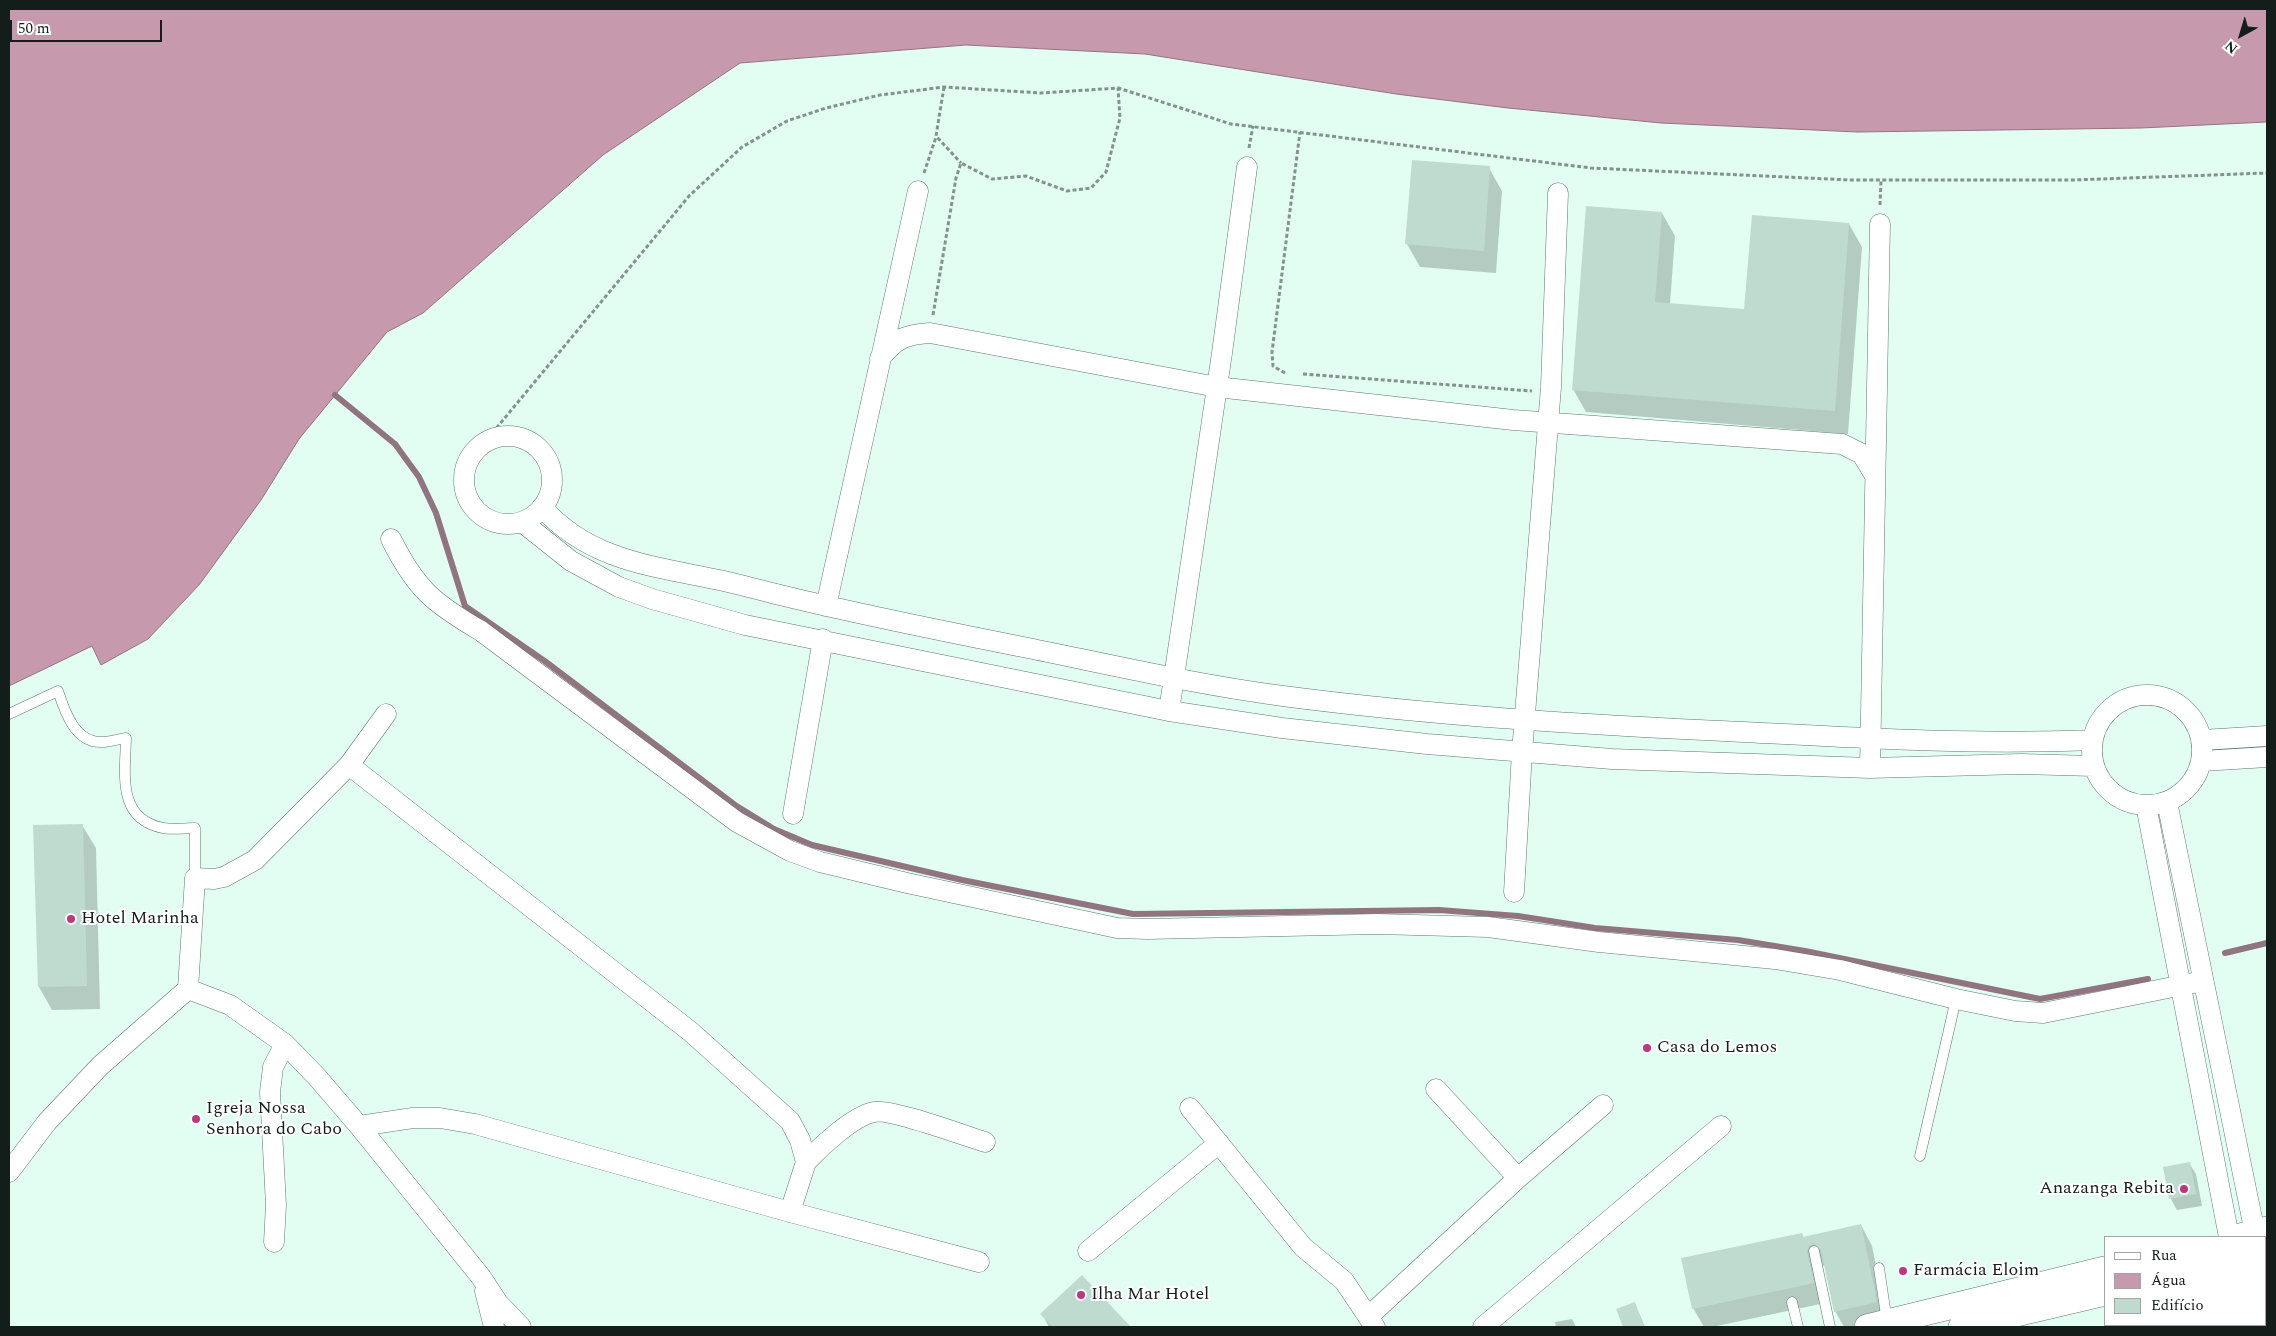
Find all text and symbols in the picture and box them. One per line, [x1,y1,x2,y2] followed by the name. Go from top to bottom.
[12,10,165,42] scale bar
[2216,10,2266,60] north arrow
[18,17,50,40] text: 50 m
[2220,35,2242,59] text: N
[81,908,199,930] place label: Hotel Marinha
[65,913,77,925] marker: Hotel Marinha
[1657,1037,1777,1059] place label: Casa do Lemos
[1641,1042,1653,1054] marker: Casa do Lemos
[206,1098,342,1140] place label: Igreja Nossa Senhora do Cabo
[190,1113,202,1125] marker: Igreja Nossa Senhora do Cabo
[2039,1178,2174,1200] place label: Anazanga Rebita
[2178,1183,2190,1195] marker: Anazanga Rebita
[2104,1236,2266,1326] legend
[2151,1244,2177,1267] text: Rua
[1913,1260,2039,1282] place label: Farmácia Eloim
[1897,1265,1909,1277] marker: Farmácia Eloim
[2151,1269,2186,1292] text: Água
[1091,1284,1209,1306] place label: Ilha Mar Hotel
[1075,1289,1087,1301] marker: Ilha Mar Hotel
[2151,1294,2204,1317] text: Edifício

